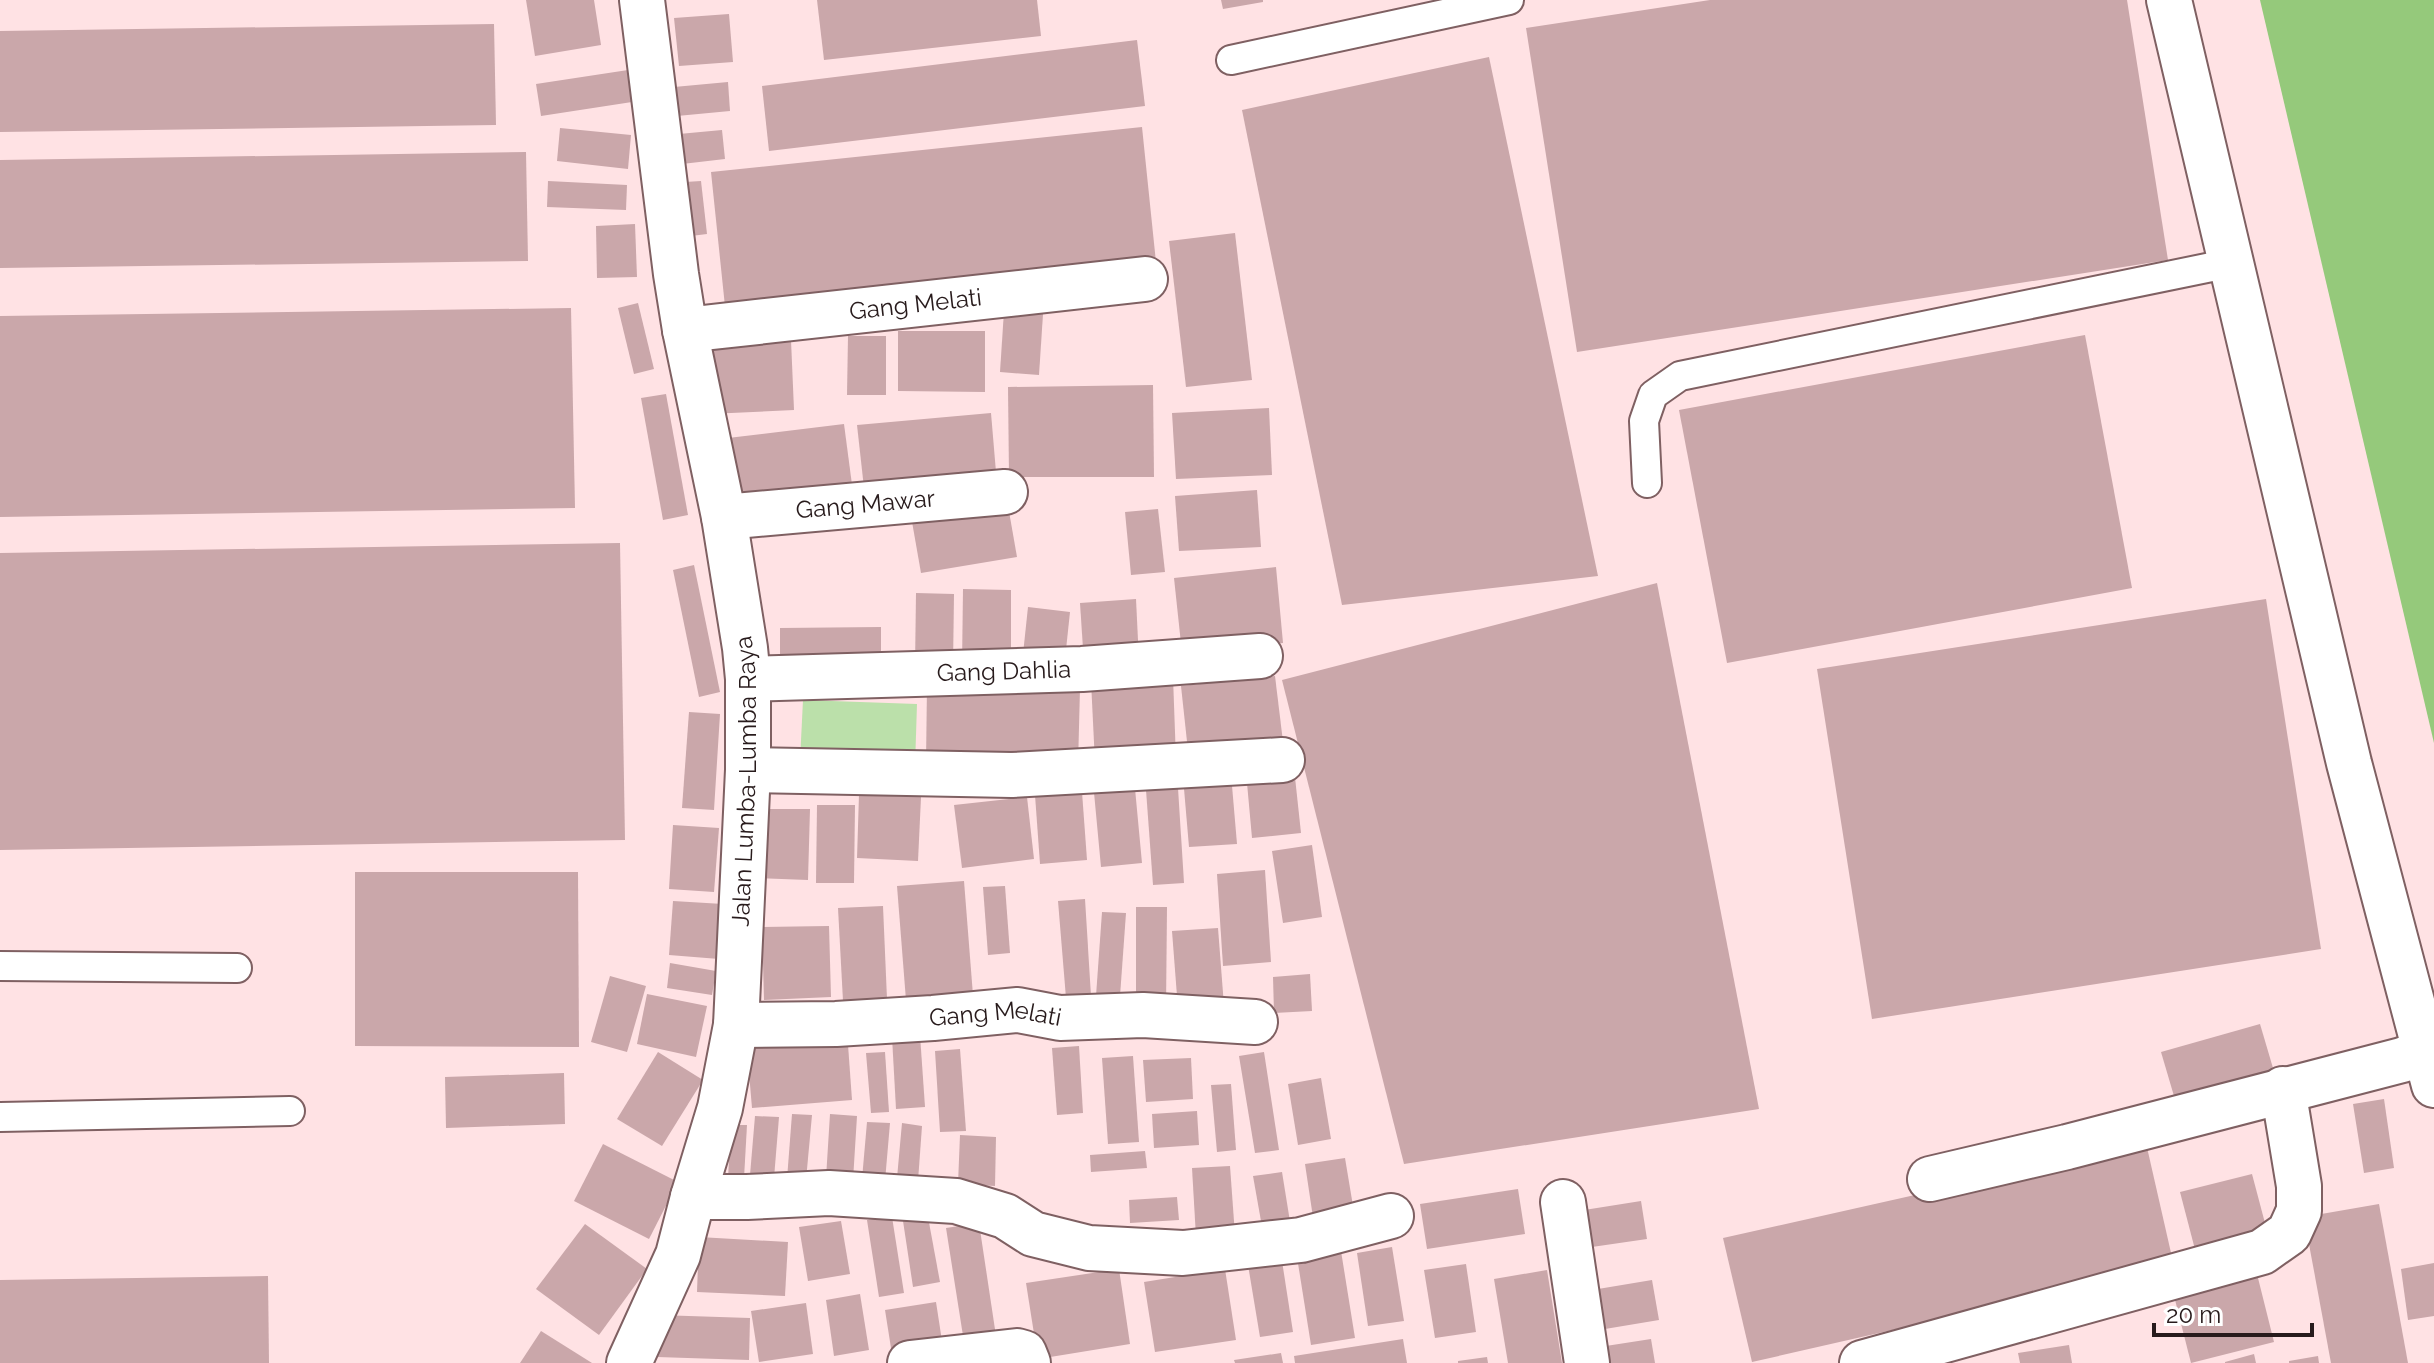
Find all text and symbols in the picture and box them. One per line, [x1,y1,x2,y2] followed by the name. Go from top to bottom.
[848,282,983,326] street label: Gang Melati
[795,483,937,525] street label: Gang Mawar
[726,634,762,927] street label: Jalan Lumba-Lumba Raya
[936,654,1071,687] street label: Gang Dahlia
[928,995,1064,1032] street label: Gang Melati
[2154,1287,2312,1337] scale bar
[2166,1300,2221,1329] text: 20 m

